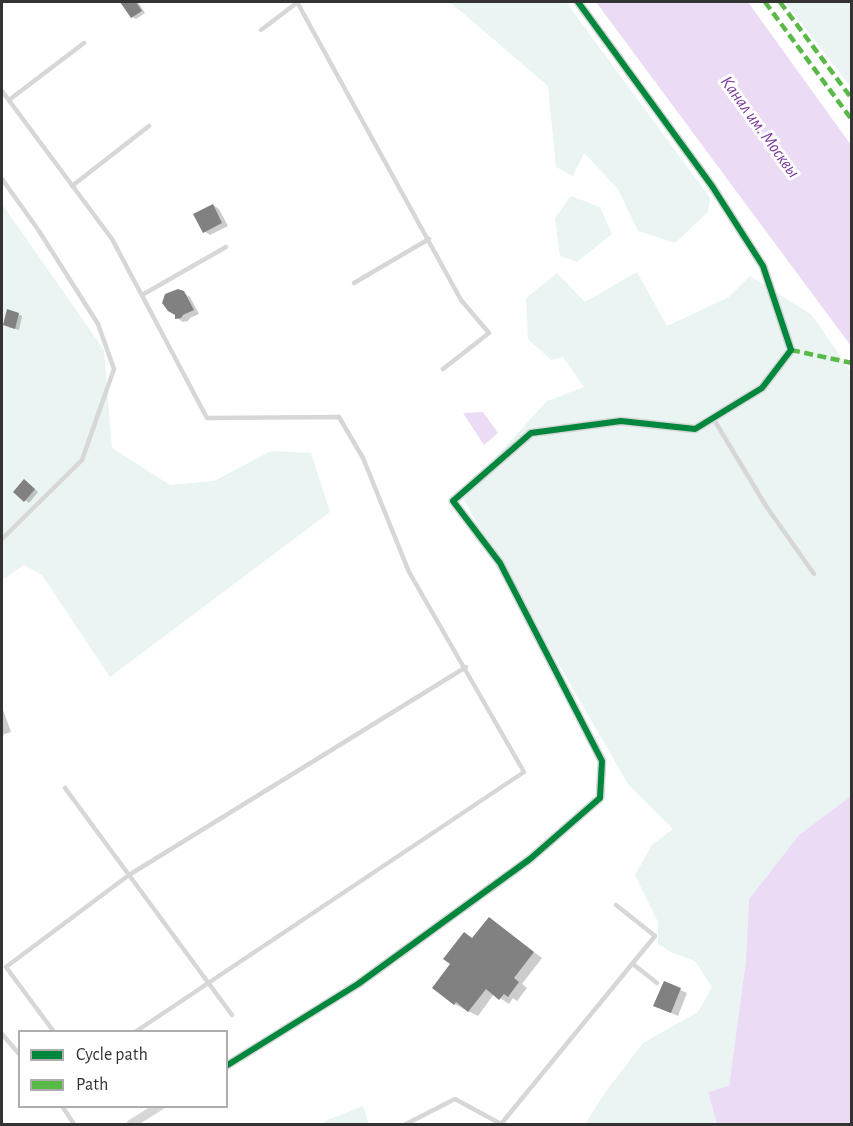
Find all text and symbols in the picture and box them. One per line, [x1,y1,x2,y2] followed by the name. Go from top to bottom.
[716,72,804,182] water label: Канал им. Москвы
[18,1030,228,1108] legend
[76,1046,148,1064] text: Cycle path
[76,1076,108,1094] text: Path

